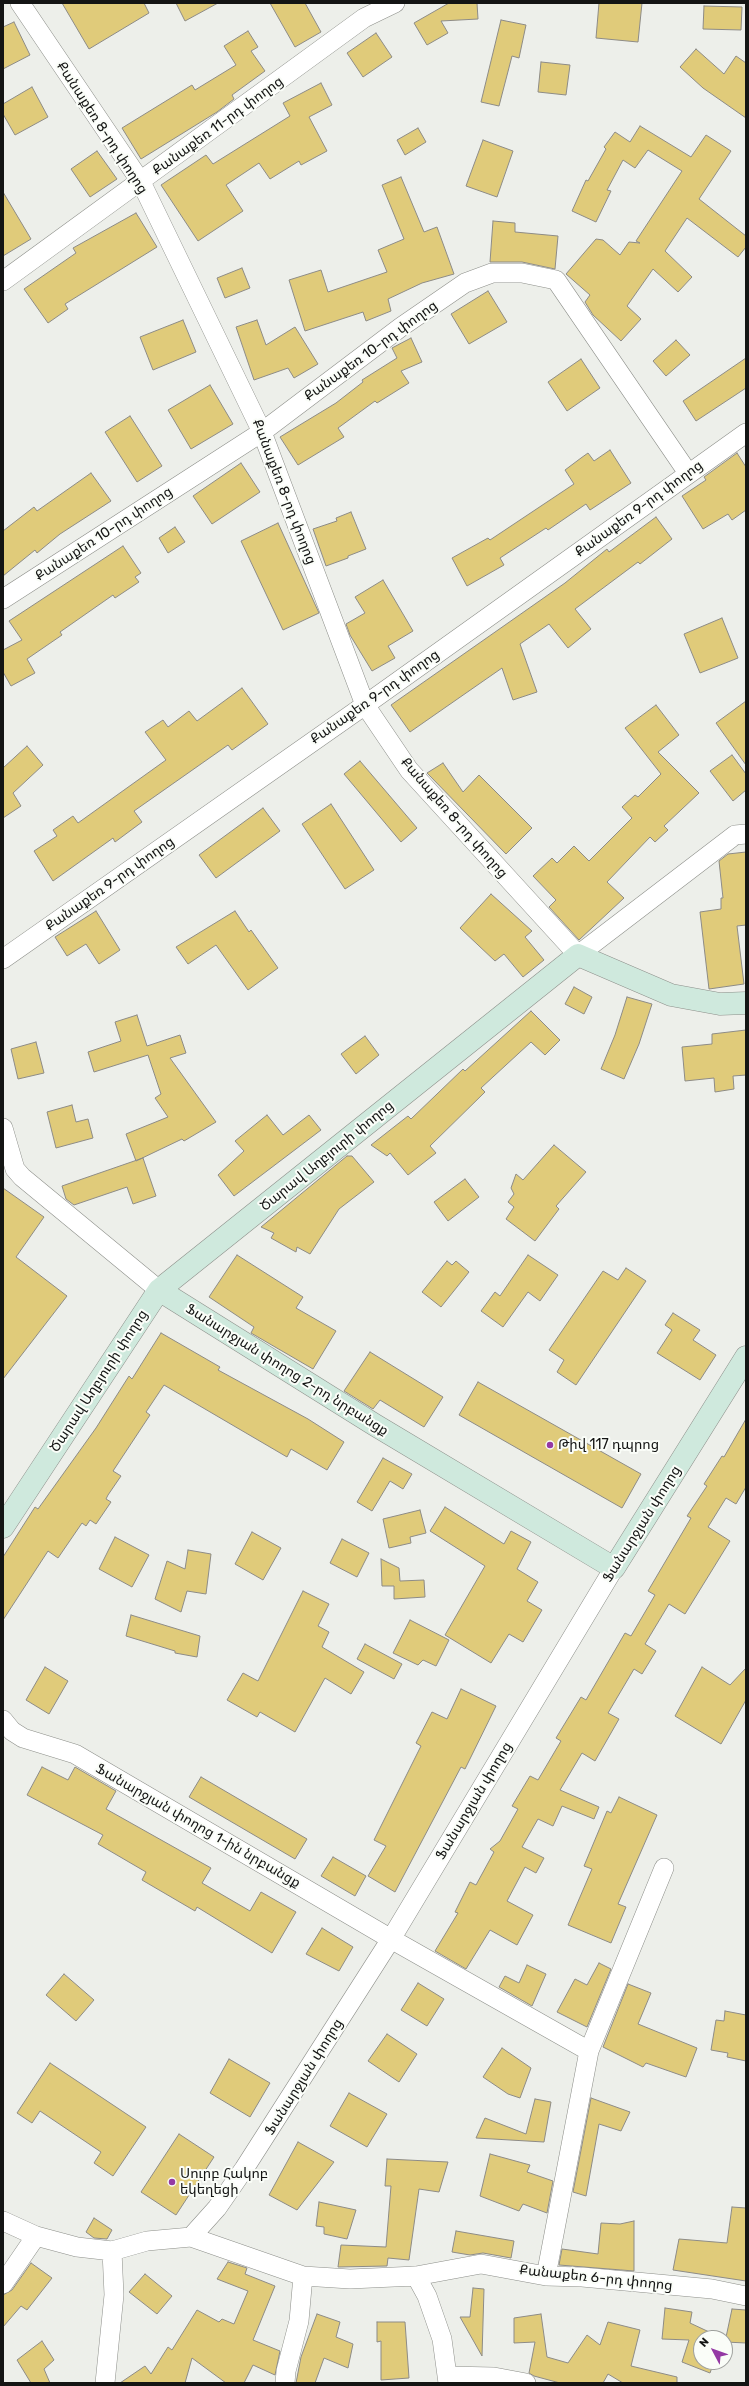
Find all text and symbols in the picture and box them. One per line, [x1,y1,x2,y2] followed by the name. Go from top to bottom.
[53,59,151,197] street label: Քանաքեռ 8-րդ փողոց
[149,73,287,179] street label: Քանաքեռ 11-րդ փողոց
[301,297,441,405] street label: Քանաքեռ 10-րդ փողոց
[249,417,319,567] street label: Քանաքեռ 8-րդ փողոց
[572,457,706,561] street label: Քանաքեռ 9-րդ փողոց
[32,483,176,585] street label: Քանաքեռ 10-րդ փողոց
[307,646,443,748] street label: Քանաքեռ 9-րդ փողոց
[397,754,511,882] street label: Քանաքեռ 8-րդ փողոց
[42,833,178,935] street label: Քանաքեռ 9-րդ փողոց
[257,1097,397,1215] street label: Ծարավ Աղբյուրի փողոց
[182,1300,392,1440] street label: Ֆանարջյան փողոց 2-րդ նրբանցք
[47,1307,151,1455] street label: Ծարավ Աղբյուրի փողոց
[558,1437,659,1453] place label: Թիվ 117 դպրոց
[545,1440,555,1450] marker: Թիվ 117 դպրոց
[599,1463,685,1585] street label: Ֆանարջյան փողոց
[432,1739,516,1863] street label: Ֆանարջյան փողոց
[93,1760,303,1892] street label: Ֆանարջյան փողոց 1-ին նրբանցք
[261,2016,347,2138] street label: Ֆանարջյան փողոց
[180,2166,268,2198] place label: Սուրբ Հակոբ եկեղեցի
[167,2177,177,2187] marker: Սուրբ Հակոբ եկեղեցի
[519,2262,673,2294] street label: Քանաքեռ 6-րդ փողոց
[693,2330,733,2370] north arrow
[697,2335,712,2350] text: N

